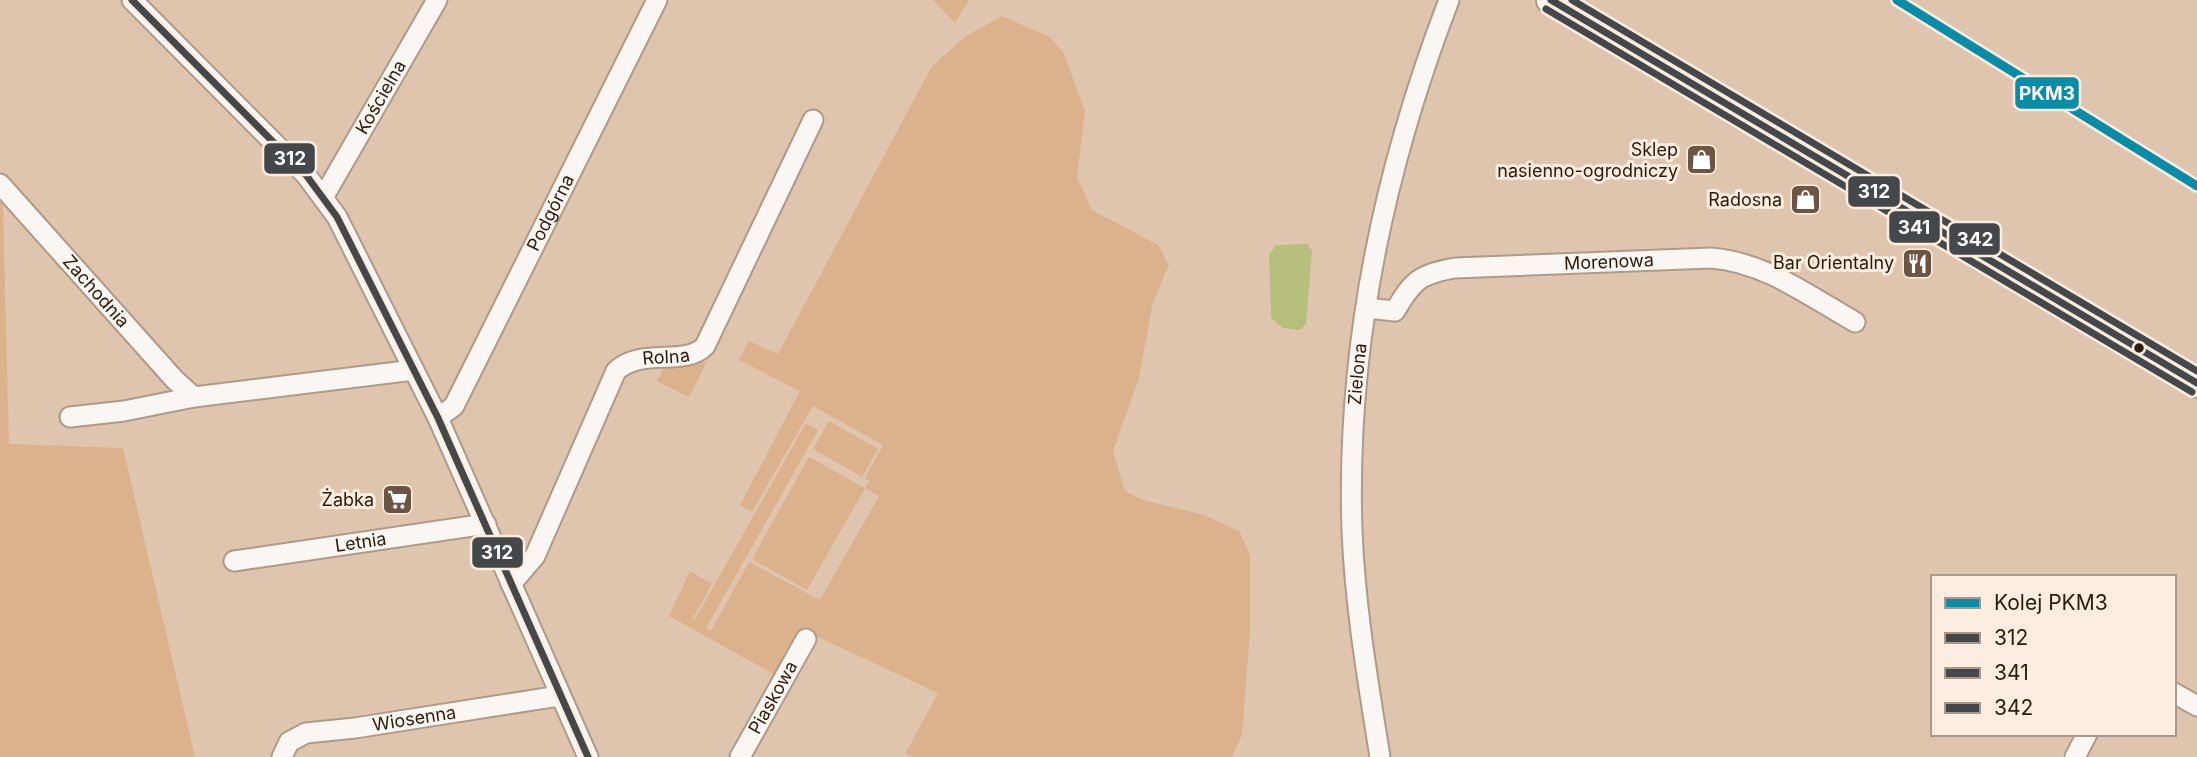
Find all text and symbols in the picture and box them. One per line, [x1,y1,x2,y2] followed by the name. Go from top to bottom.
[351,56,410,138] street label: Kościelna
[2014,76,2080,110] line badge: PKM3
[2019,82,2075,105] text: PKM3
[1497,139,1678,181] place label: Sklep nasienno-ogrodniczy
[263,142,316,175] line badge: 312
[1684,143,1718,177] shop icon: Sklep nasienno-ogrodniczy
[274,147,306,170] text: 312
[522,171,578,254] street label: Podgórna
[1847,175,1901,208] line badge: 312
[1858,180,1890,203] text: 312
[1788,183,1822,217] shop icon: Radosna
[1708,189,1782,210] place label: Radosna
[1888,210,1941,244] line badge: 341
[1898,216,1930,239] text: 341
[1948,222,2001,256] line badge: 342
[1956,228,1994,251] text: 342
[1900,246,1934,280] restaurant icon: Bar Orientalny
[1564,249,1654,274] street label: Morenowa
[59,251,134,331] street label: Zachodnia
[1773,252,1894,273] place label: Bar Orientalny
[2132,341,2146,355] unlabelled marker
[1344,342,1371,406] street label: Zielona
[641,344,691,369] street label: Rolna
[380,483,414,517] supermarket icon: Żabka
[322,488,374,510] place label: Żabka
[333,528,388,556] street label: Letnia
[471,536,524,569] line badge: 312
[481,541,513,564] text: 312
[1931,575,2176,736] legend
[1994,590,2108,615] text: Kolej PKM3
[1994,625,2028,650] text: 312
[744,657,802,738] street label: Piaskowa
[1994,660,2029,685] text: 341
[1994,695,2033,720] text: 342
[371,701,457,735] street label: Wiosenna

